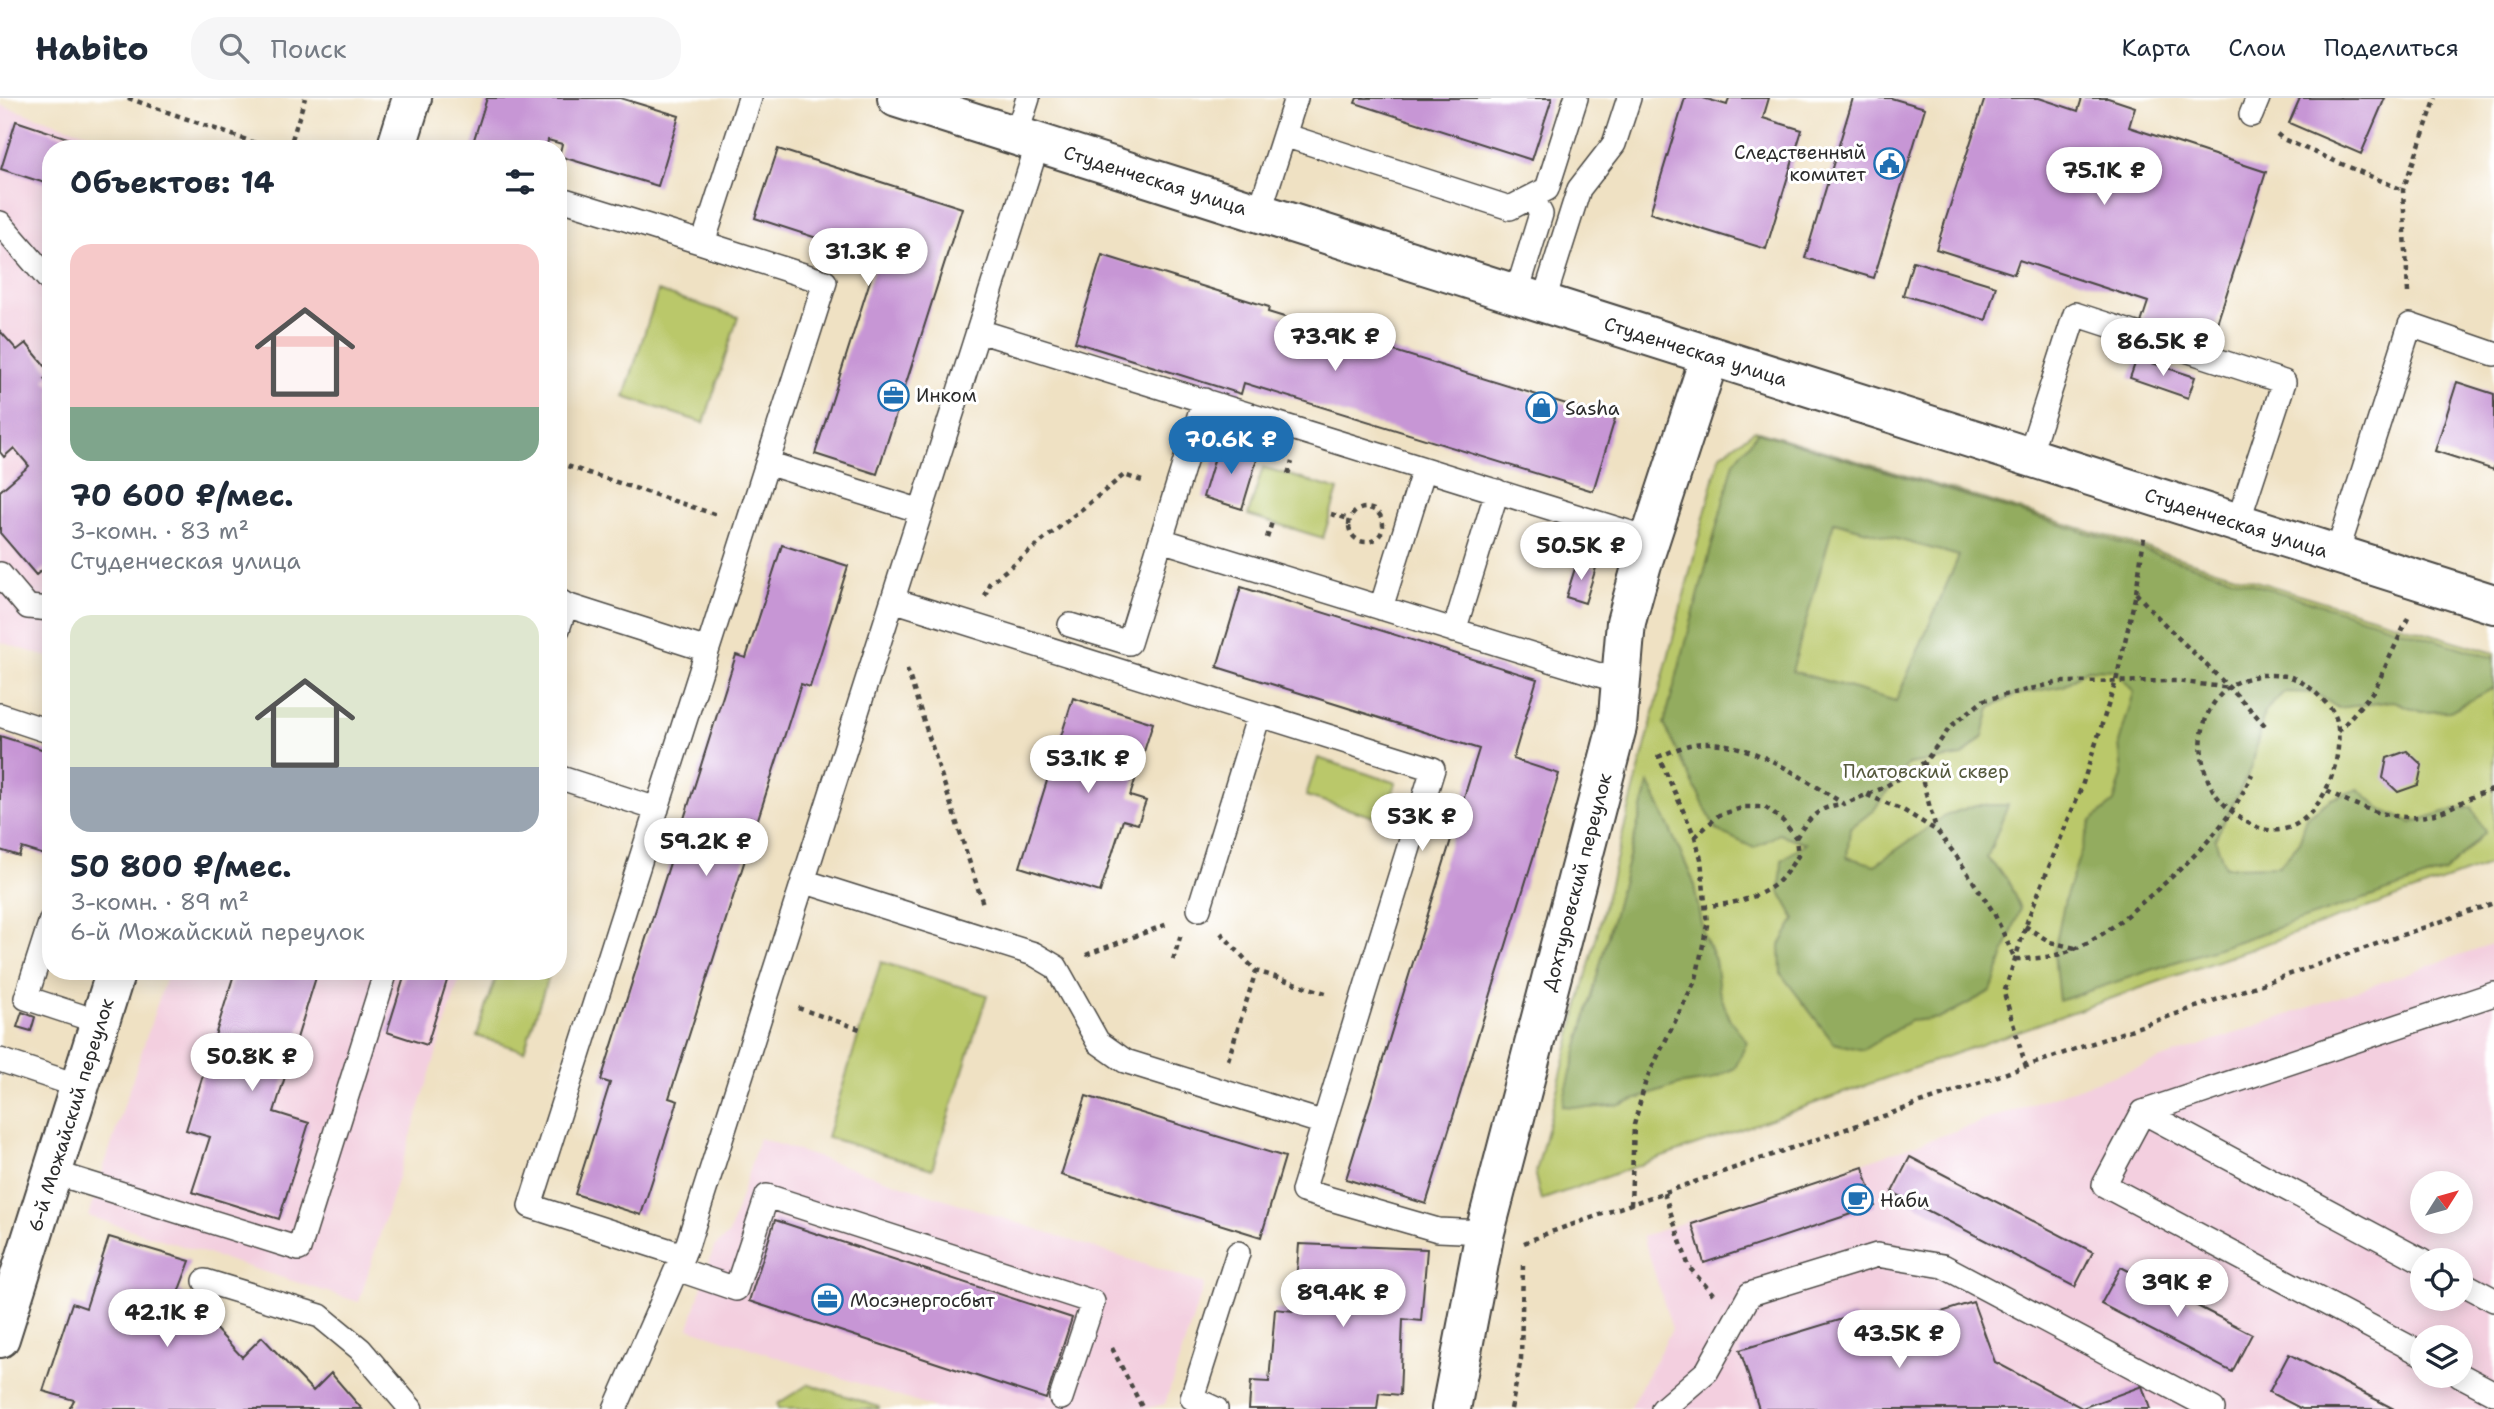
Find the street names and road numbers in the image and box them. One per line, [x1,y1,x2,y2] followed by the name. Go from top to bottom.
[1061,139,1250,221] street label: Студенческая улица
[1601,310,1791,392] street label: Студенческая улица
[2142,482,2331,563] street label: Студенческая улица
[1536,770,1617,994] street label: Дохтуровский переулок
[22,995,119,1235] street label: 6-й Можайский переулок

